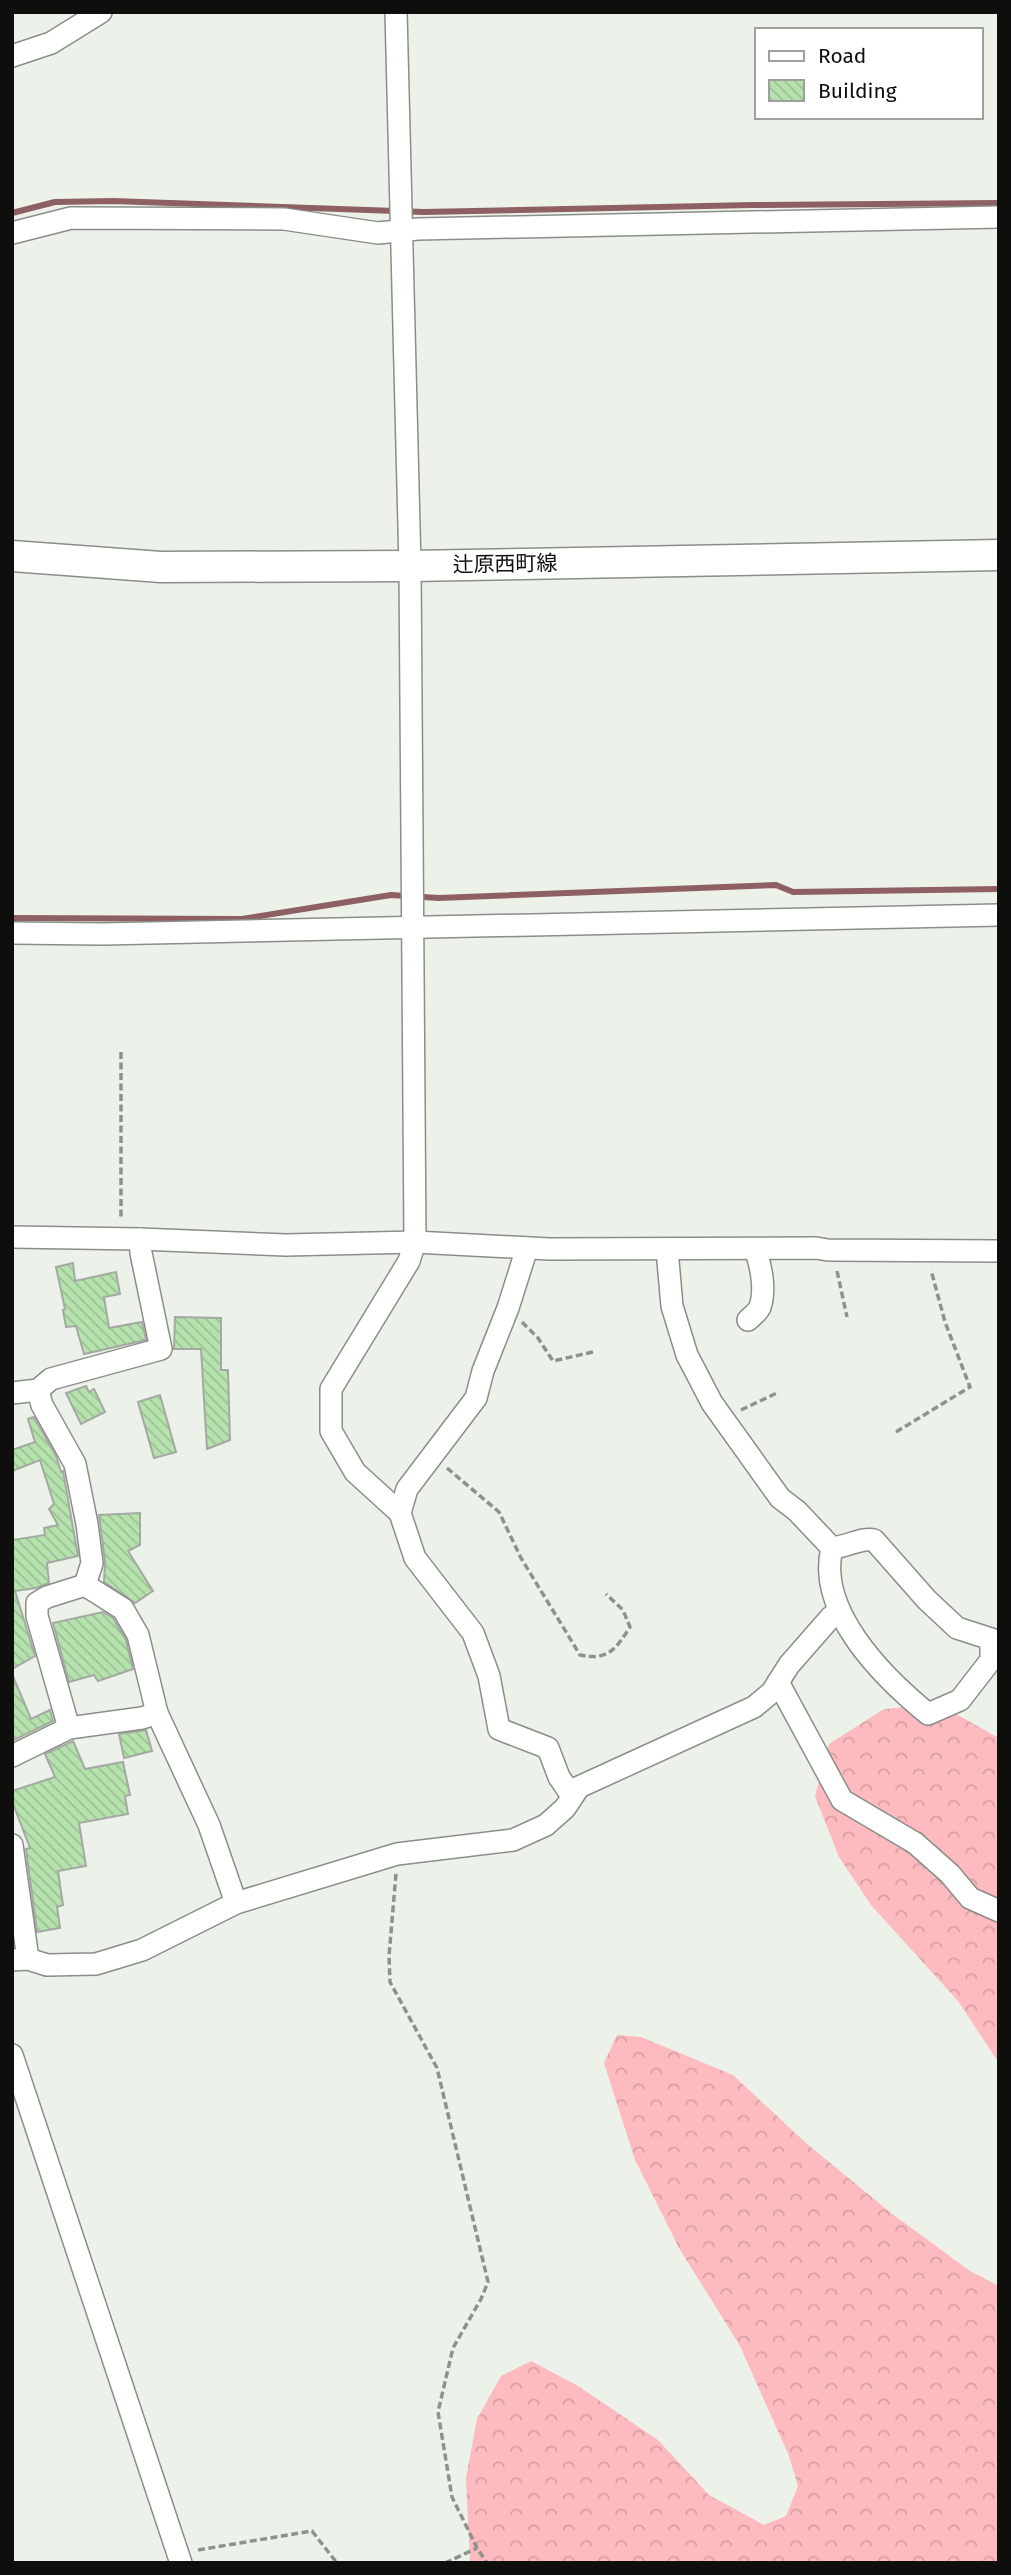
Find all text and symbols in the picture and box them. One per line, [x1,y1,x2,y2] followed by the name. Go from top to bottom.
[755,28,983,119] legend
[818,43,866,69] text: Road
[818,78,897,104] text: Building
[452,550,558,578] street label: 辻原西町線

